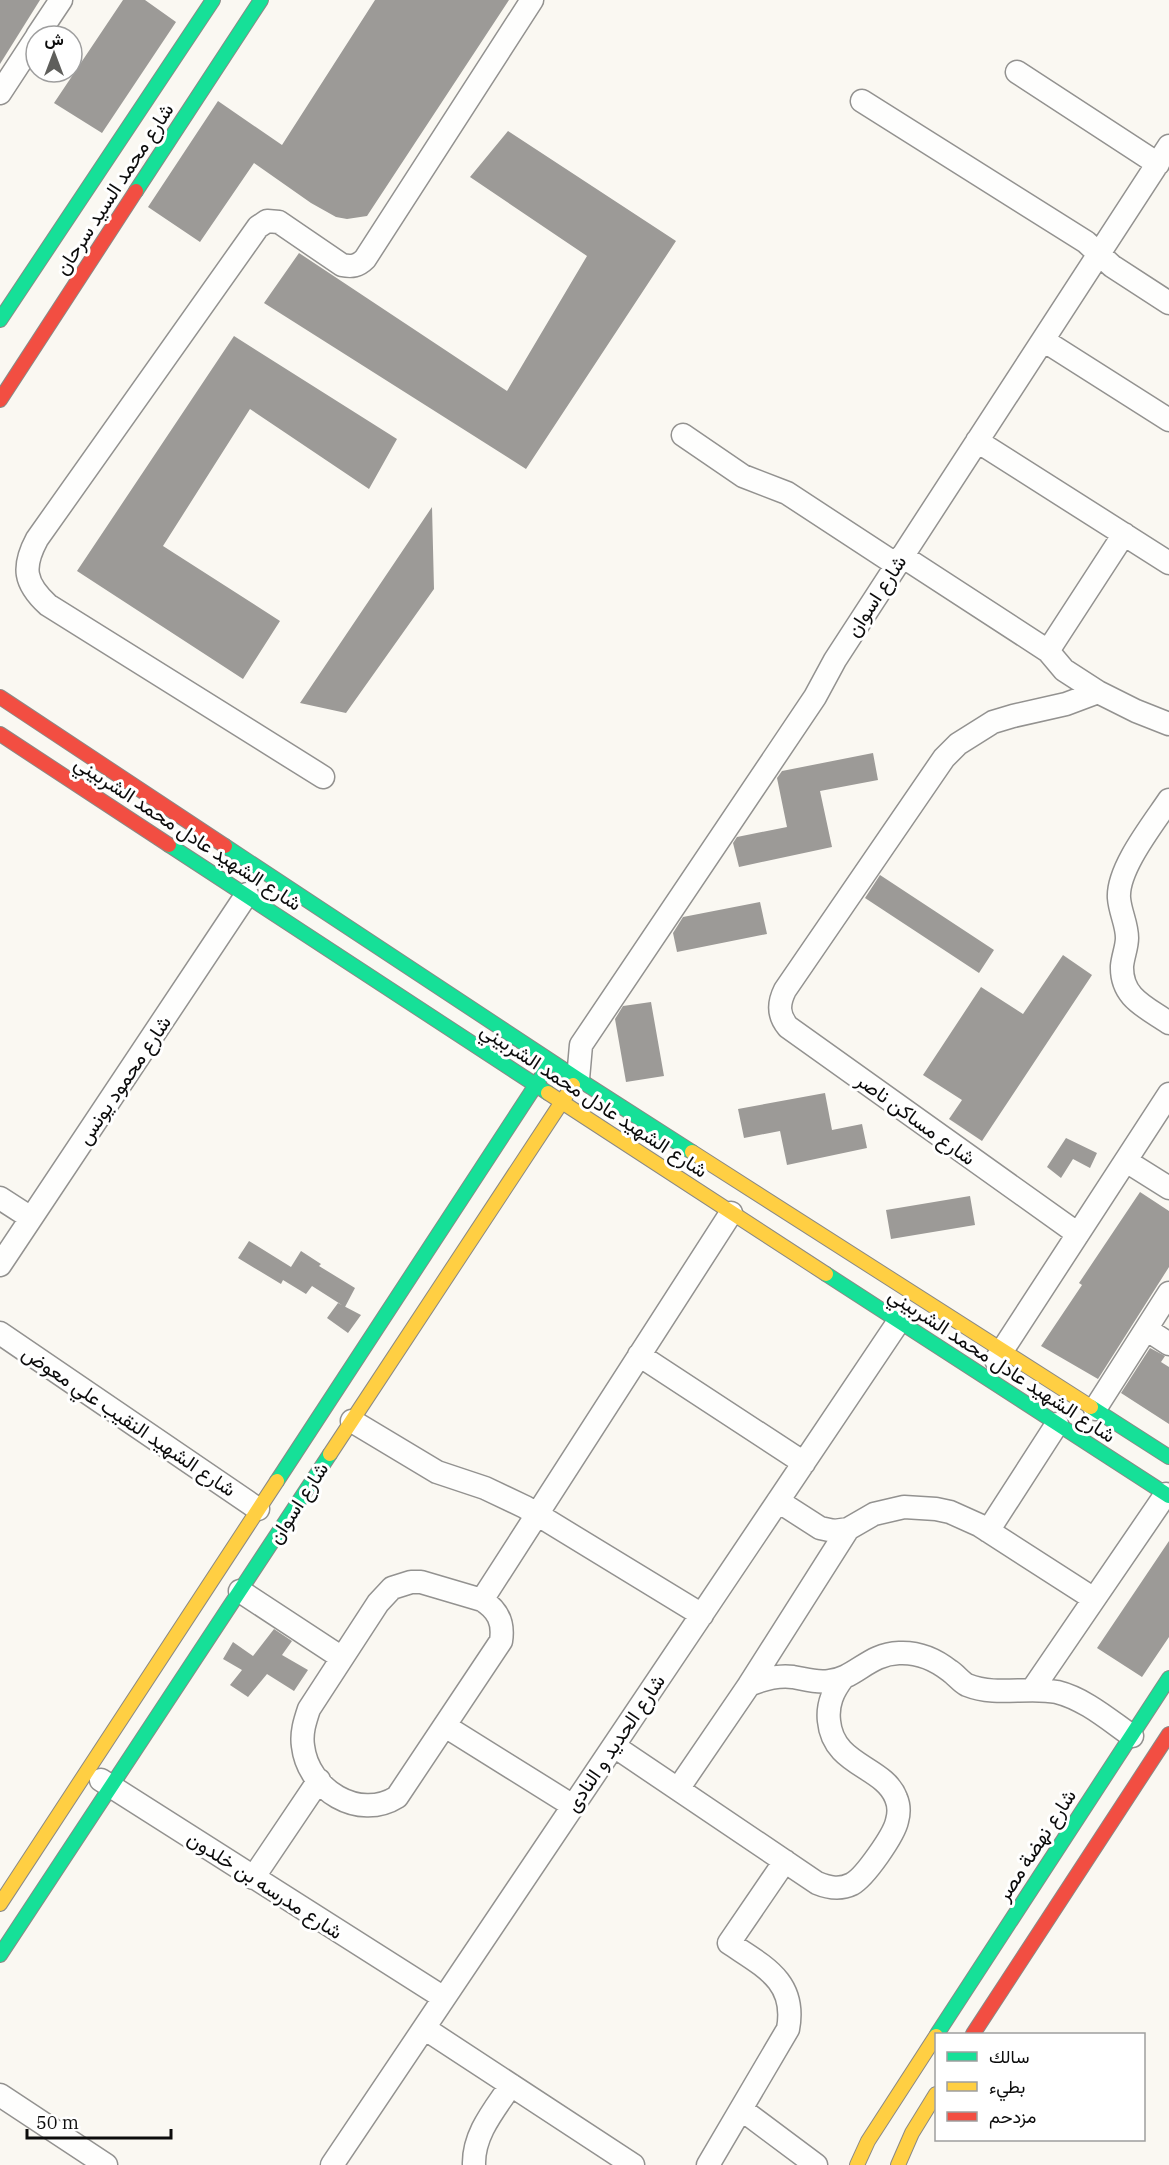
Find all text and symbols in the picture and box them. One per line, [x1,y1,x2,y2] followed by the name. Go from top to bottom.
[24,24,84,84] north arrow
[44,29,64,49] text: ش
[48,98,180,280] street label: شارع محمد السيد سرحان
[839,550,913,642] street label: شارع اسوان
[67,749,307,920] street label: شارع الشهيد عادل محمد الشربيني
[70,1010,178,1150] street label: شارع محمود يونس
[473,1016,713,1187] street label: شارع الشهيد عادل محمد الشربيني
[850,1066,981,1172] street label: شارع مساكن ناصر
[881,1281,1121,1452] street label: شارع الشهيد عادل محمد الشربيني
[15,1339,242,1506] street label: شارع الشهيد النقيب علي معوض
[261,1457,335,1549] street label: شارع اسوان
[558,1669,672,1817] street label: شارع الحديد و النادى
[989,1784,1083,1907] street label: شارع نهضة مصر
[182,1824,348,1946] street label: شارع مدرسه بن خلدون
[935,2033,1145,2141] legend
[989,2045,1029,2068] text: سالك
[989,2075,1025,2102] text: بطيء
[27,2102,171,2140] scale bar
[989,2105,1036,2129] text: مزدحم
[36,2111,79,2134] text: 50 m

